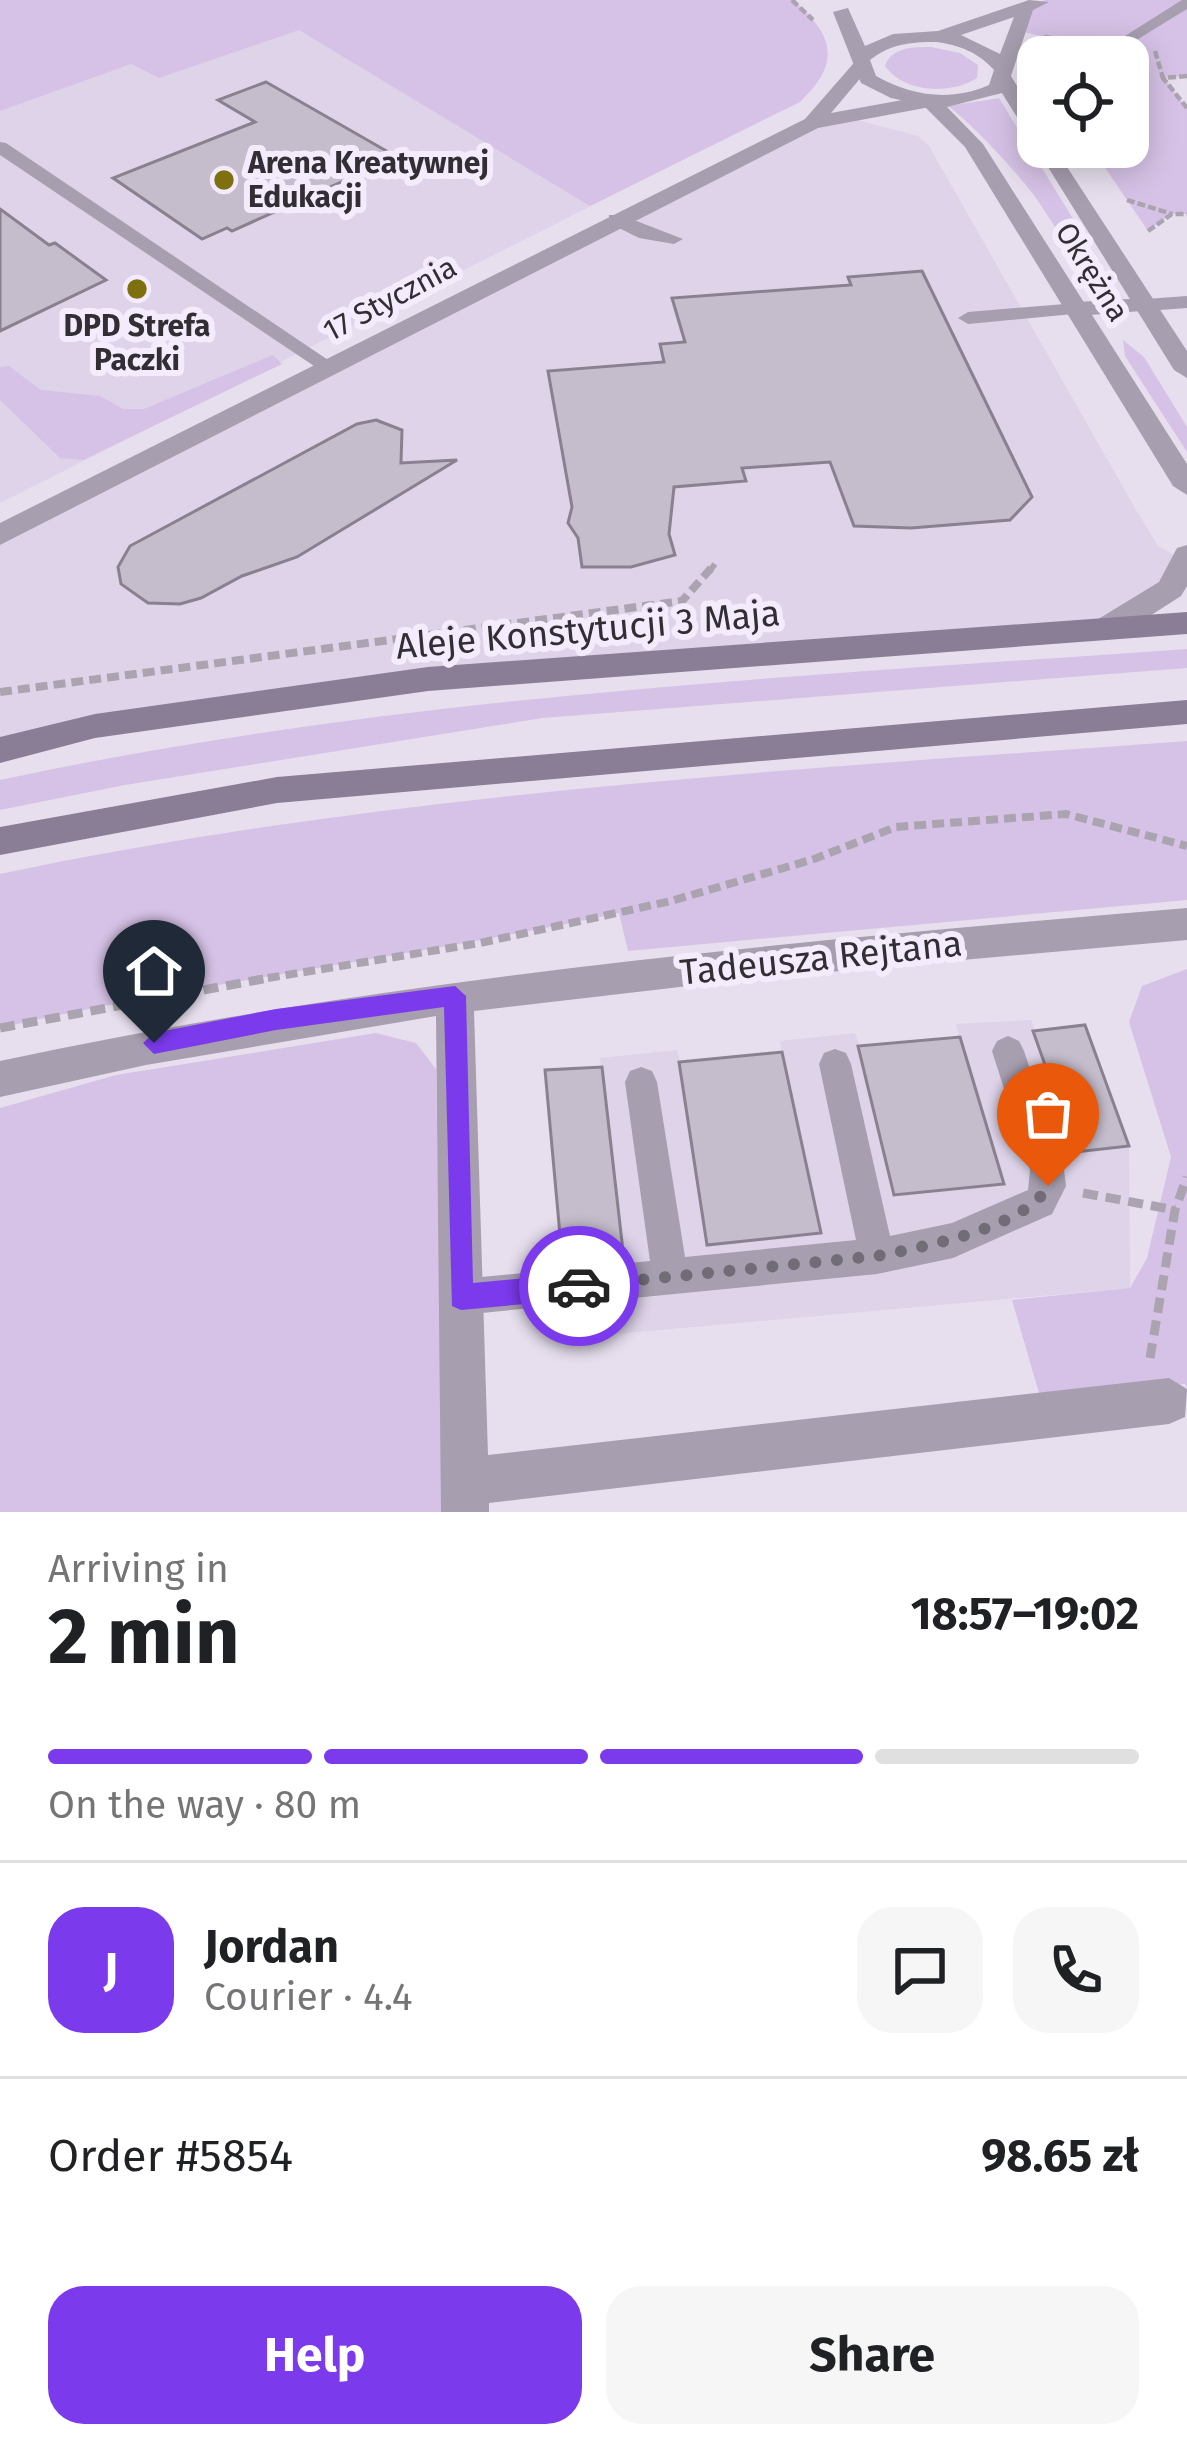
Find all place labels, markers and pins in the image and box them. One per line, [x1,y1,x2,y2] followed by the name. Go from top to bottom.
[247,145,489,215] place label: Arena Kreatywnej Edukacji
[211,167,237,193] marker: Arena Kreatywnej Edukacji
[124,276,150,302] marker: DPD Strefa Paczki
[64,308,211,378] place label: DPD Strefa Paczki
[103,920,205,1043] pin
[997,1063,1099,1186] pin

